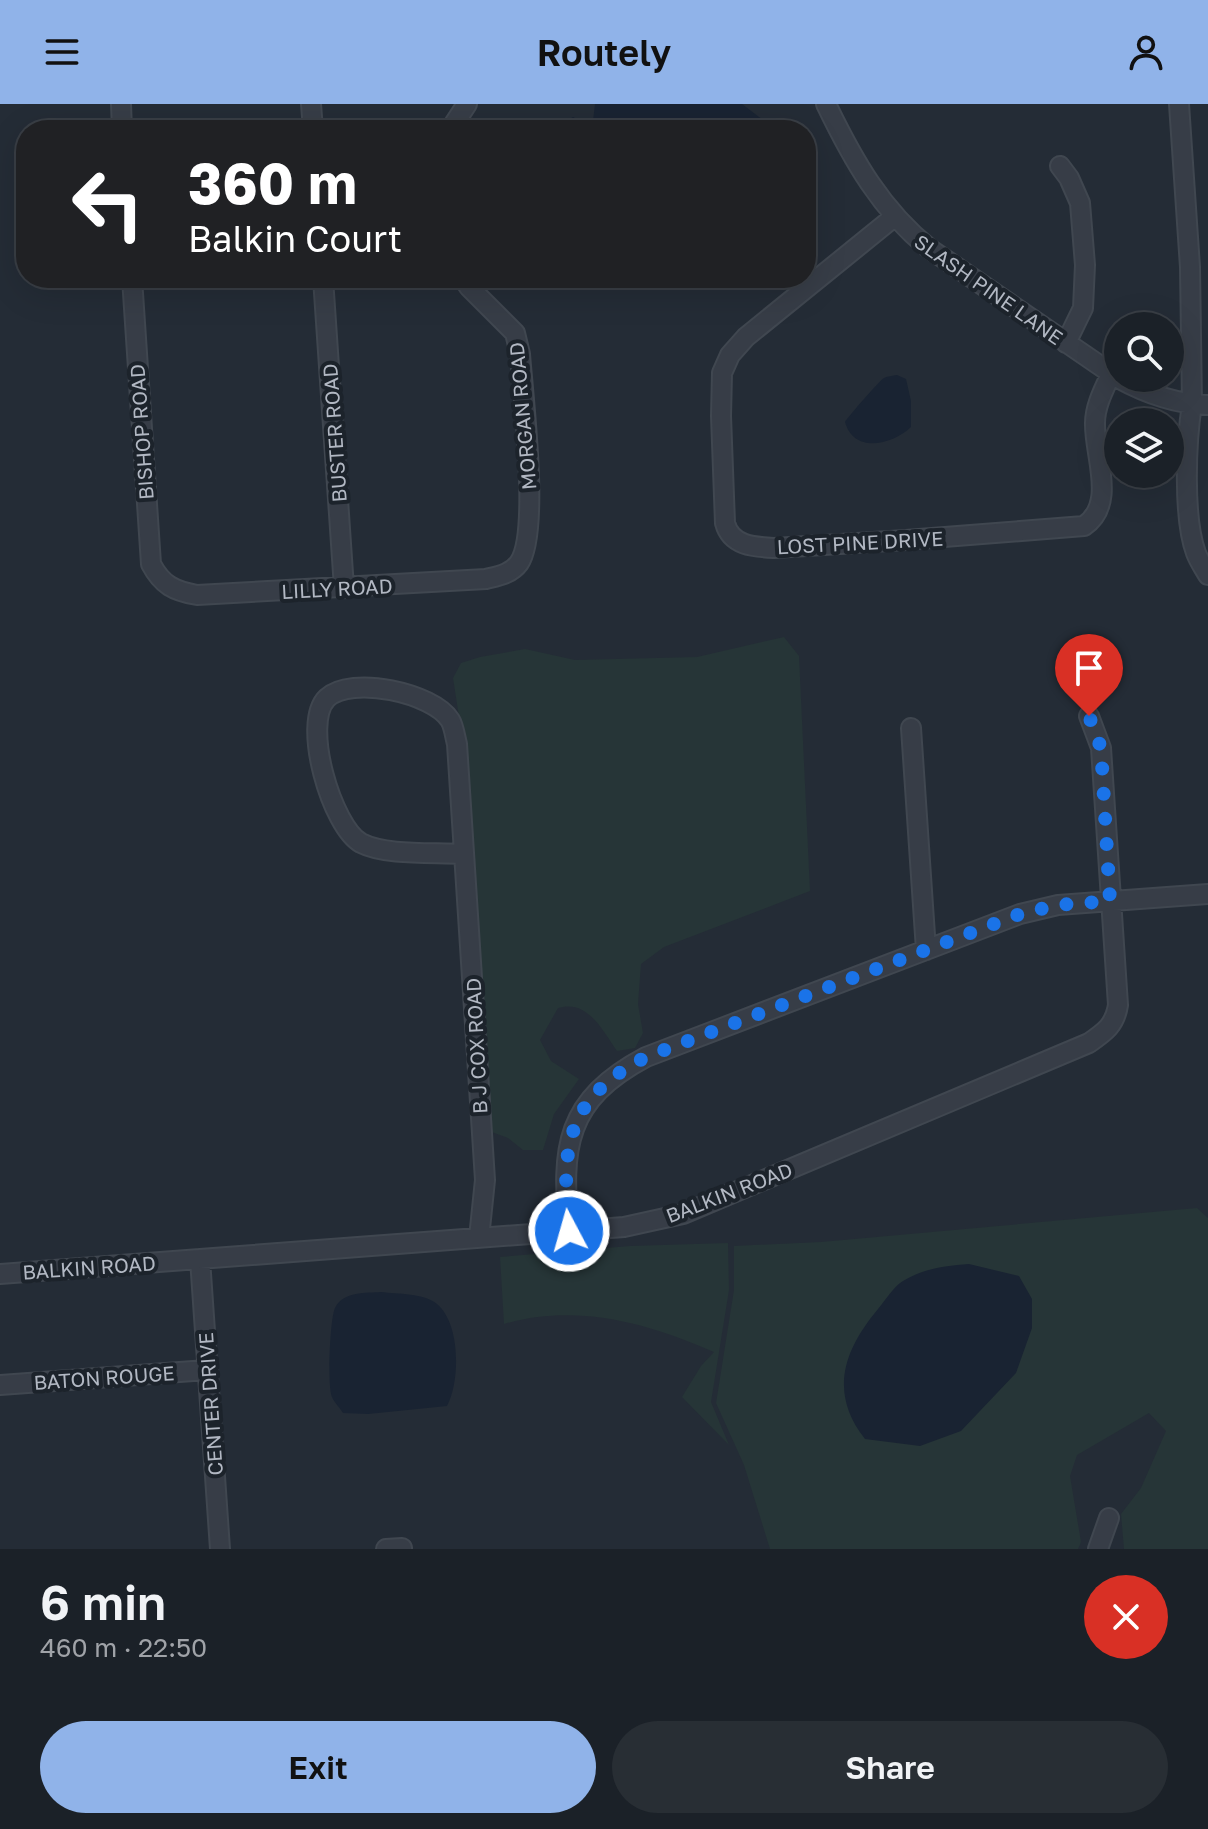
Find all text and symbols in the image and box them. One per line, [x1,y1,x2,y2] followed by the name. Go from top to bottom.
[40,30,84,74] icon: menu
[1124,30,1168,74] icon: person
[537,31,671,74] text: Routely
[188,149,357,216] text: 360 m
[56,152,160,256] icon: left
[188,217,402,260] text: Balkin Court
[910,229,1068,349] street label: SLASH PINE LANE
[1104,312,1184,488] map controls
[1104,312,1184,392] button: search
[504,341,540,491] street label: MORGAN ROAD
[124,363,158,501] street label: BISHOP ROAD
[317,363,351,503] street label: BUSTER ROAD
[1104,408,1184,488] button: layers
[776,526,944,558] street label: LOST PINE DRIVE
[281,573,393,603] street label: LILLY ROAD
[1055,634,1123,716] pin
[1067,646,1111,690] icon: arrive
[460,977,492,1115] street label: B J COX ROAD
[662,1157,796,1227] street label: BALKIN ROAD
[527,1189,611,1273] position arrow
[22,1250,156,1284] street label: BALKIN ROAD
[193,1331,227,1477] street label: CENTER DRIVE
[33,1360,175,1394] street label: BATON ROUGE
[40,1573,166,1631] text: 6 min
[1084,1575,1168,1659] button: close
[40,1632,207,1663] text: 460 m · 22:50
[40,1721,596,1813] button: Exit
[612,1721,1168,1813] button: Share

